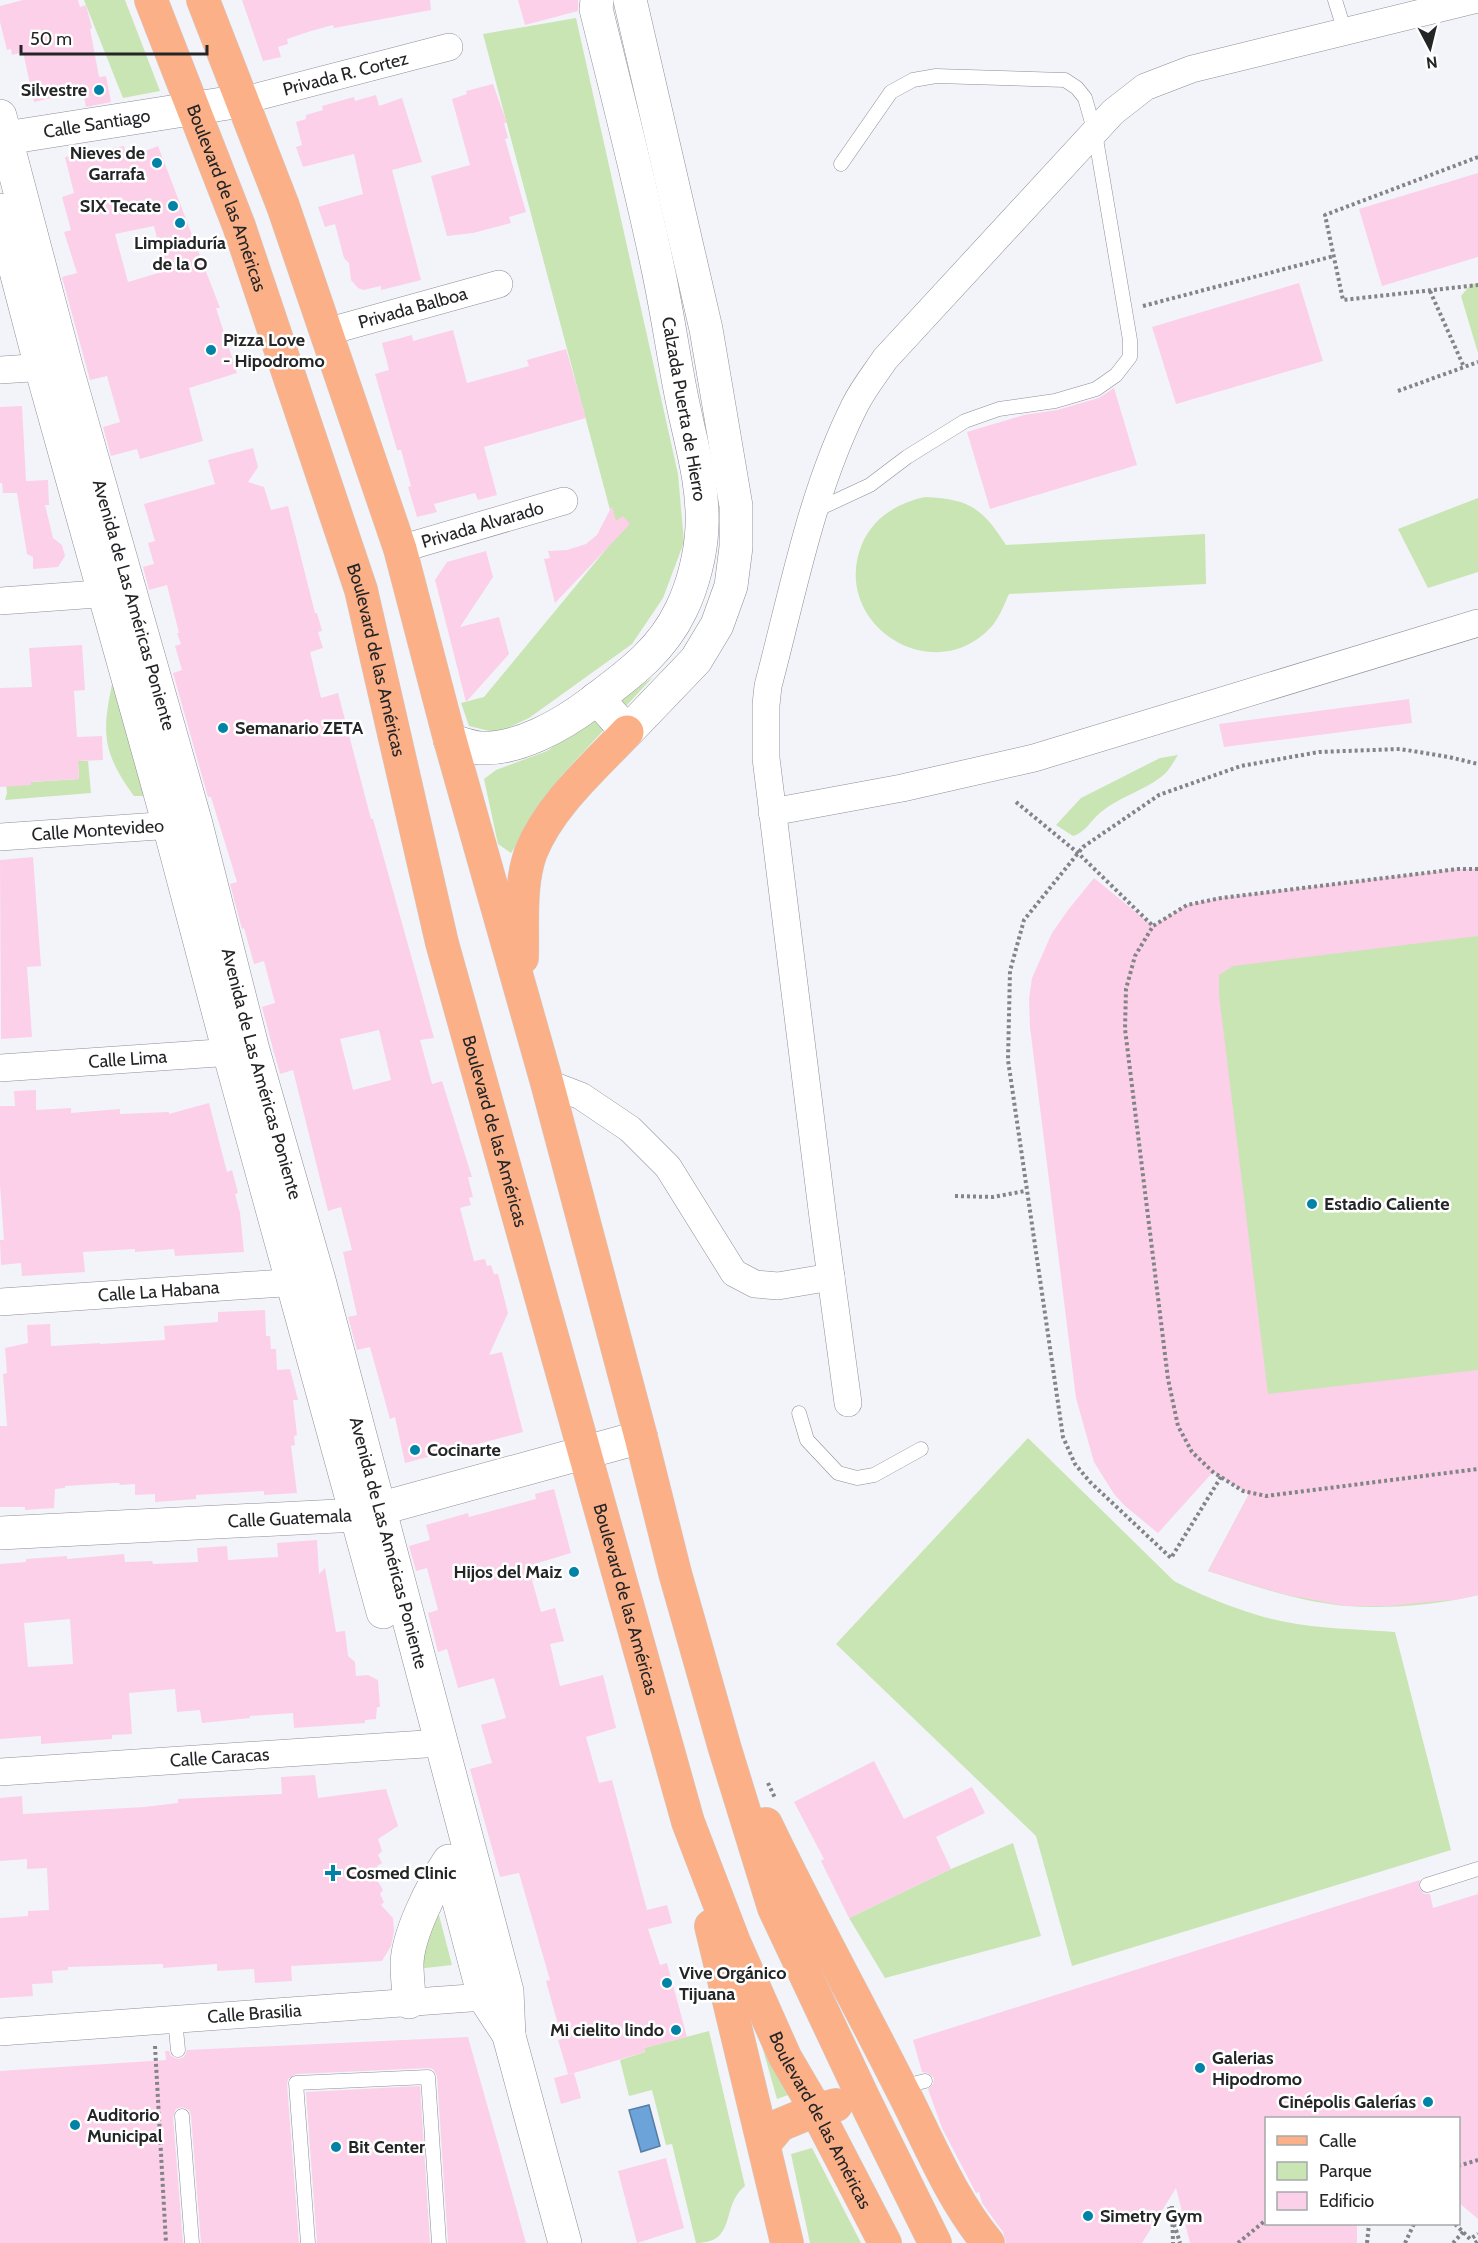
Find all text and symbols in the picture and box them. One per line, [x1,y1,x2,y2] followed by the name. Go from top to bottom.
[21,18,207,56] scale bar
[1400,18,1460,78] north arrow
[30,28,72,50] text: 50 m
[281,47,411,101] street label: Privada R. Cortez
[1425,52,1439,73] text: N
[21,79,87,101] place label: Silvestre
[92,83,106,97] marker: Silvestre
[182,101,271,294] street label: Boulevard de las Américas
[42,104,152,143] street label: Calle Santiago
[70,142,145,185] place label: Nieves de Garrafa
[150,156,164,170] marker: Nieves de Garrafa
[80,195,161,217] place label: SIX Tecate
[166,199,180,213] marker: SIX Tecate
[173,216,187,230] marker: Limpiaduría de la O
[134,232,226,275] place label: Limpiaduría de la O
[356,282,470,334] street label: Privada Balboa
[657,315,711,503] street label: Calzada Puerta de Hierro
[223,329,325,372] place label: Pizza Love - Hipodromo
[204,343,218,357] marker: Pizza Love - Hipodromo
[88,477,180,733] street label: Avenida de Las Américas Poniente
[419,497,546,553] street label: Privada Alvarado
[342,561,410,759] street label: Boulevard de las Américas
[235,717,364,739] place label: Semanario ZETA
[216,721,230,735] marker: Semanario ZETA
[31,815,165,846] street label: Calle Montevideo
[217,946,306,1202] street label: Avenida de Las Américas Poniente
[457,1033,532,1229] street label: Boulevard de las Américas
[88,1046,168,1073] street label: Calle Lima
[1324,1193,1449,1215] place label: Estadio Caliente
[1305,1197,1319,1211] marker: Estadio Caliente
[97,1276,220,1306] street label: Calle La Habana
[345,1415,432,1671] street label: Avenida de Las Américas Poniente
[427,1439,501,1461] place label: Cocinarte
[408,1443,422,1457] marker: Cocinarte
[588,1501,663,1697] street label: Boulevard de las Américas
[227,1504,352,1533] street label: Calle Guatemala
[453,1561,562,1583] place label: Hijos del Maiz
[567,1565,581,1579] marker: Hijos del Maiz
[169,1743,270,1772] street label: Calle Caracas
[346,1862,456,1884] place label: Cosmed Clinic
[324,1864,342,1882] marker: Cosmed Clinic
[679,1962,787,2005] place label: Vive Orgánico Tijuana
[660,1976,674,1990] marker: Vive Orgánico Tijuana
[207,1999,303,2028] street label: Calle Brasilia
[550,2019,664,2041] place label: Mi cielito lindo
[669,2023,683,2037] marker: Mi cielito lindo
[764,2028,876,2213] street label: Boulevard de las Américas
[1212,2047,1302,2090] place label: Galerias Hipodromo
[1193,2061,1207,2075] marker: Galerias Hipodromo
[1278,2091,1416,2113] place label: Cinépolis Galerías
[1421,2095,1435,2109] marker: Cinépolis Galerías
[87,2104,163,2147] place label: Auditorio Municipal
[1265,2117,1460,2225] legend
[68,2118,82,2132] marker: Auditorio Municipal
[1319,2130,1356,2152] text: Calle
[348,2136,425,2158] place label: Bit Center
[329,2140,343,2154] marker: Bit Center
[1319,2160,1372,2182] text: Parque
[1319,2190,1374,2212] text: Edificio
[1100,2205,1202,2227] place label: Simetry Gym
[1081,2209,1095,2223] marker: Simetry Gym

